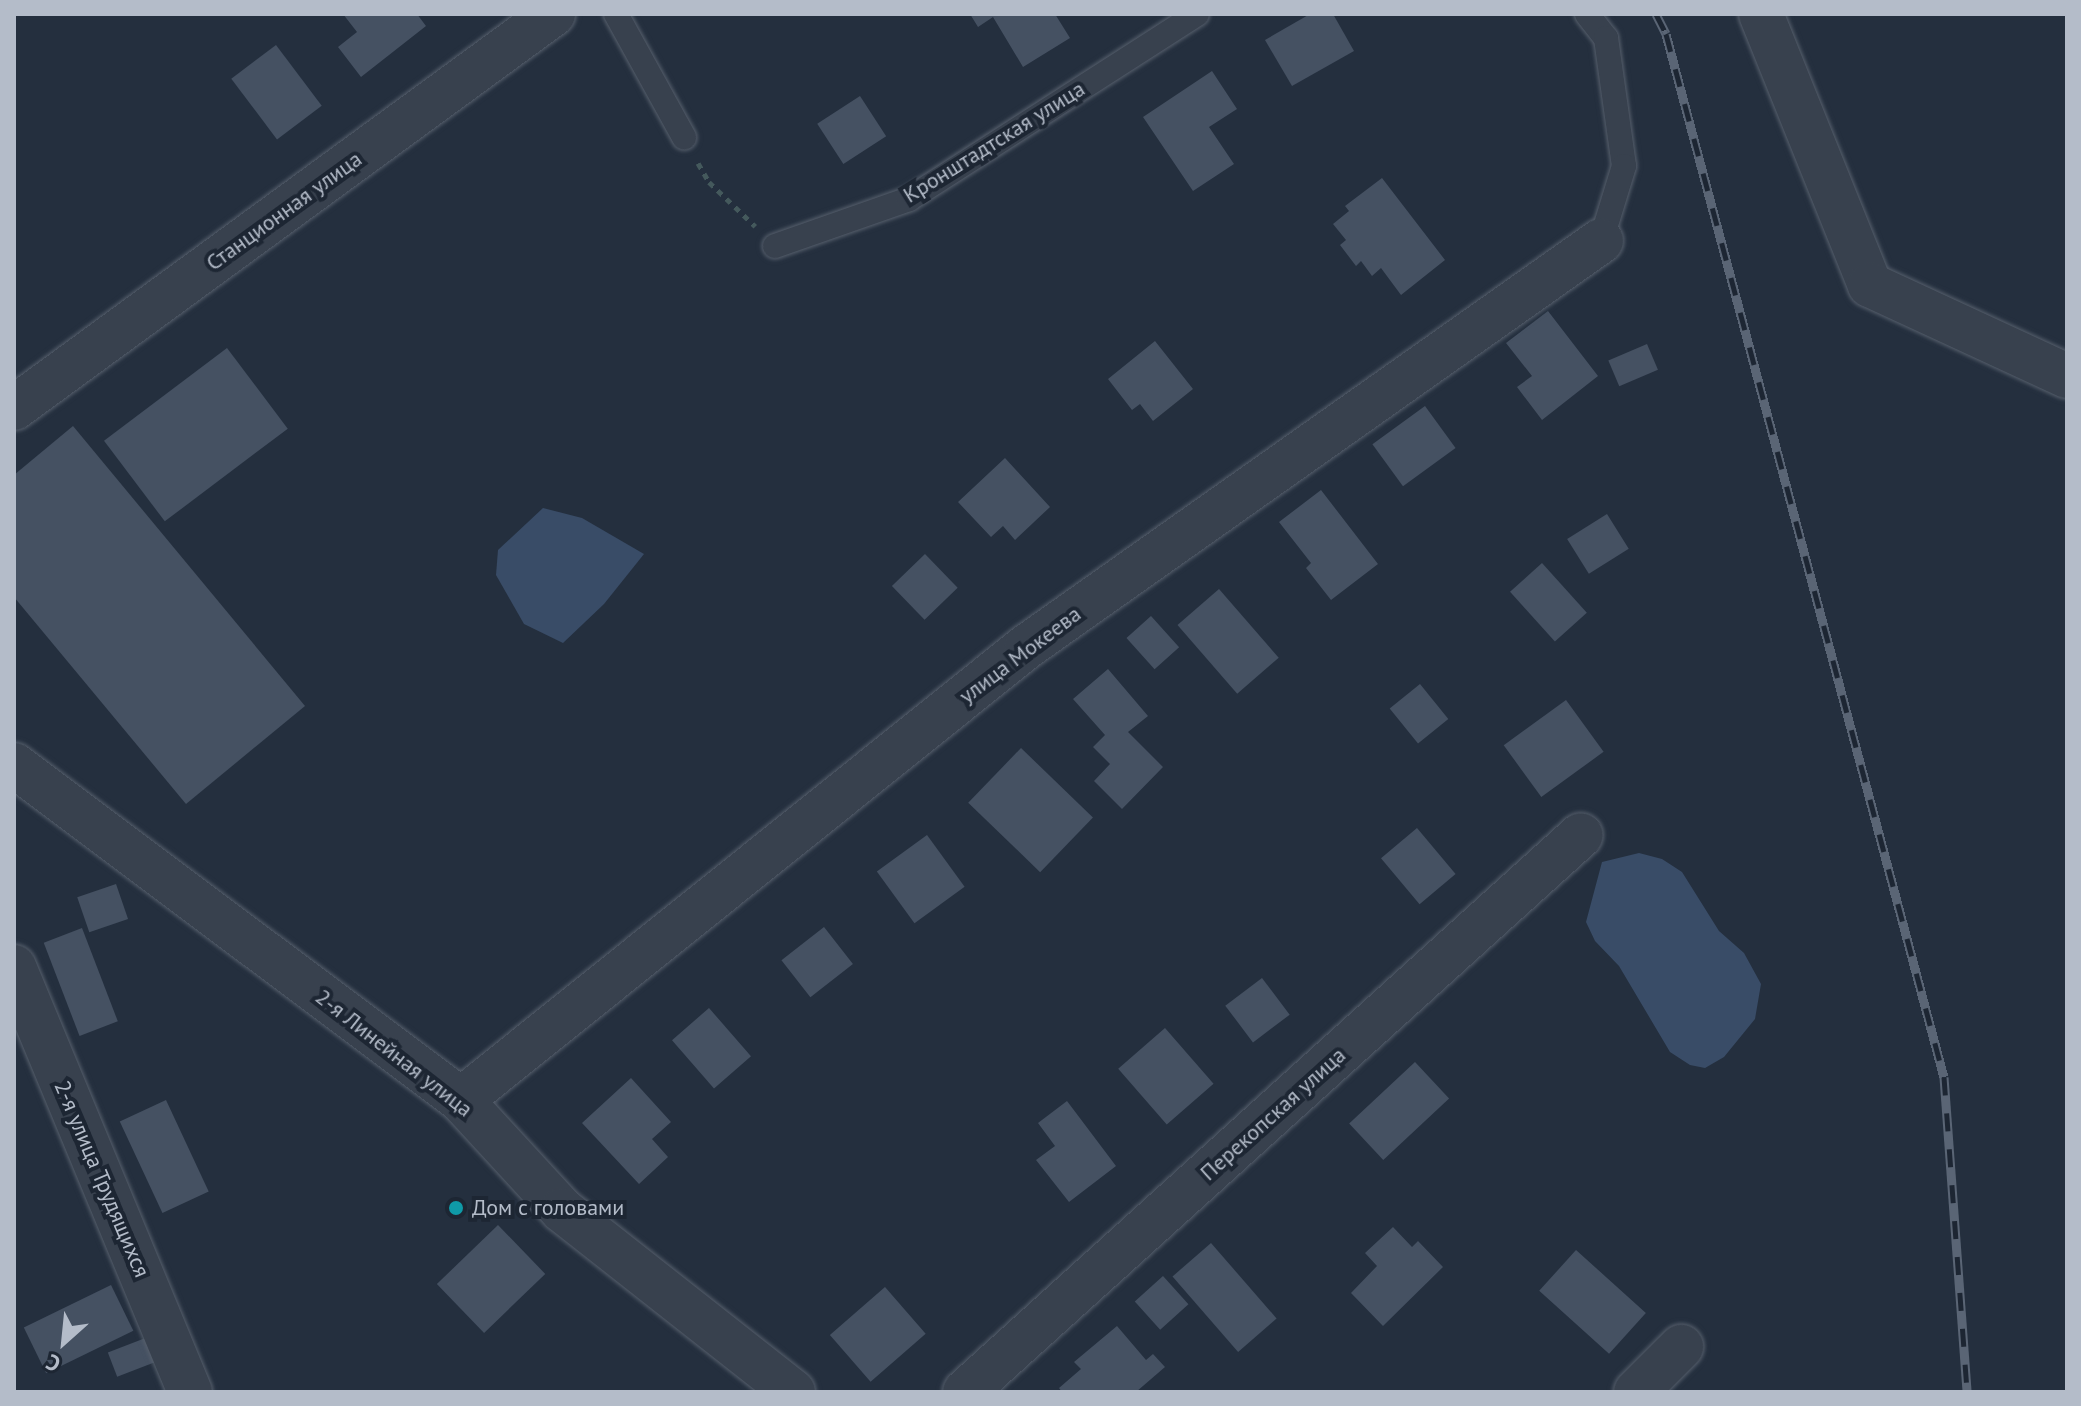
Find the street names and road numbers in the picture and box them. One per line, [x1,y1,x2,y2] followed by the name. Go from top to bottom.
[898,75,1090,209] street label: Кронштадтская улица
[201,146,367,276] street label: Станционная улица
[954,601,1086,709] street label: улица Мокеева
[310,983,478,1123] street label: 2-я Линейная улица
[1195,1042,1351,1186] street label: Перекопская улица
[49,1076,155,1282] street label: 2-я улица Трудящихся

